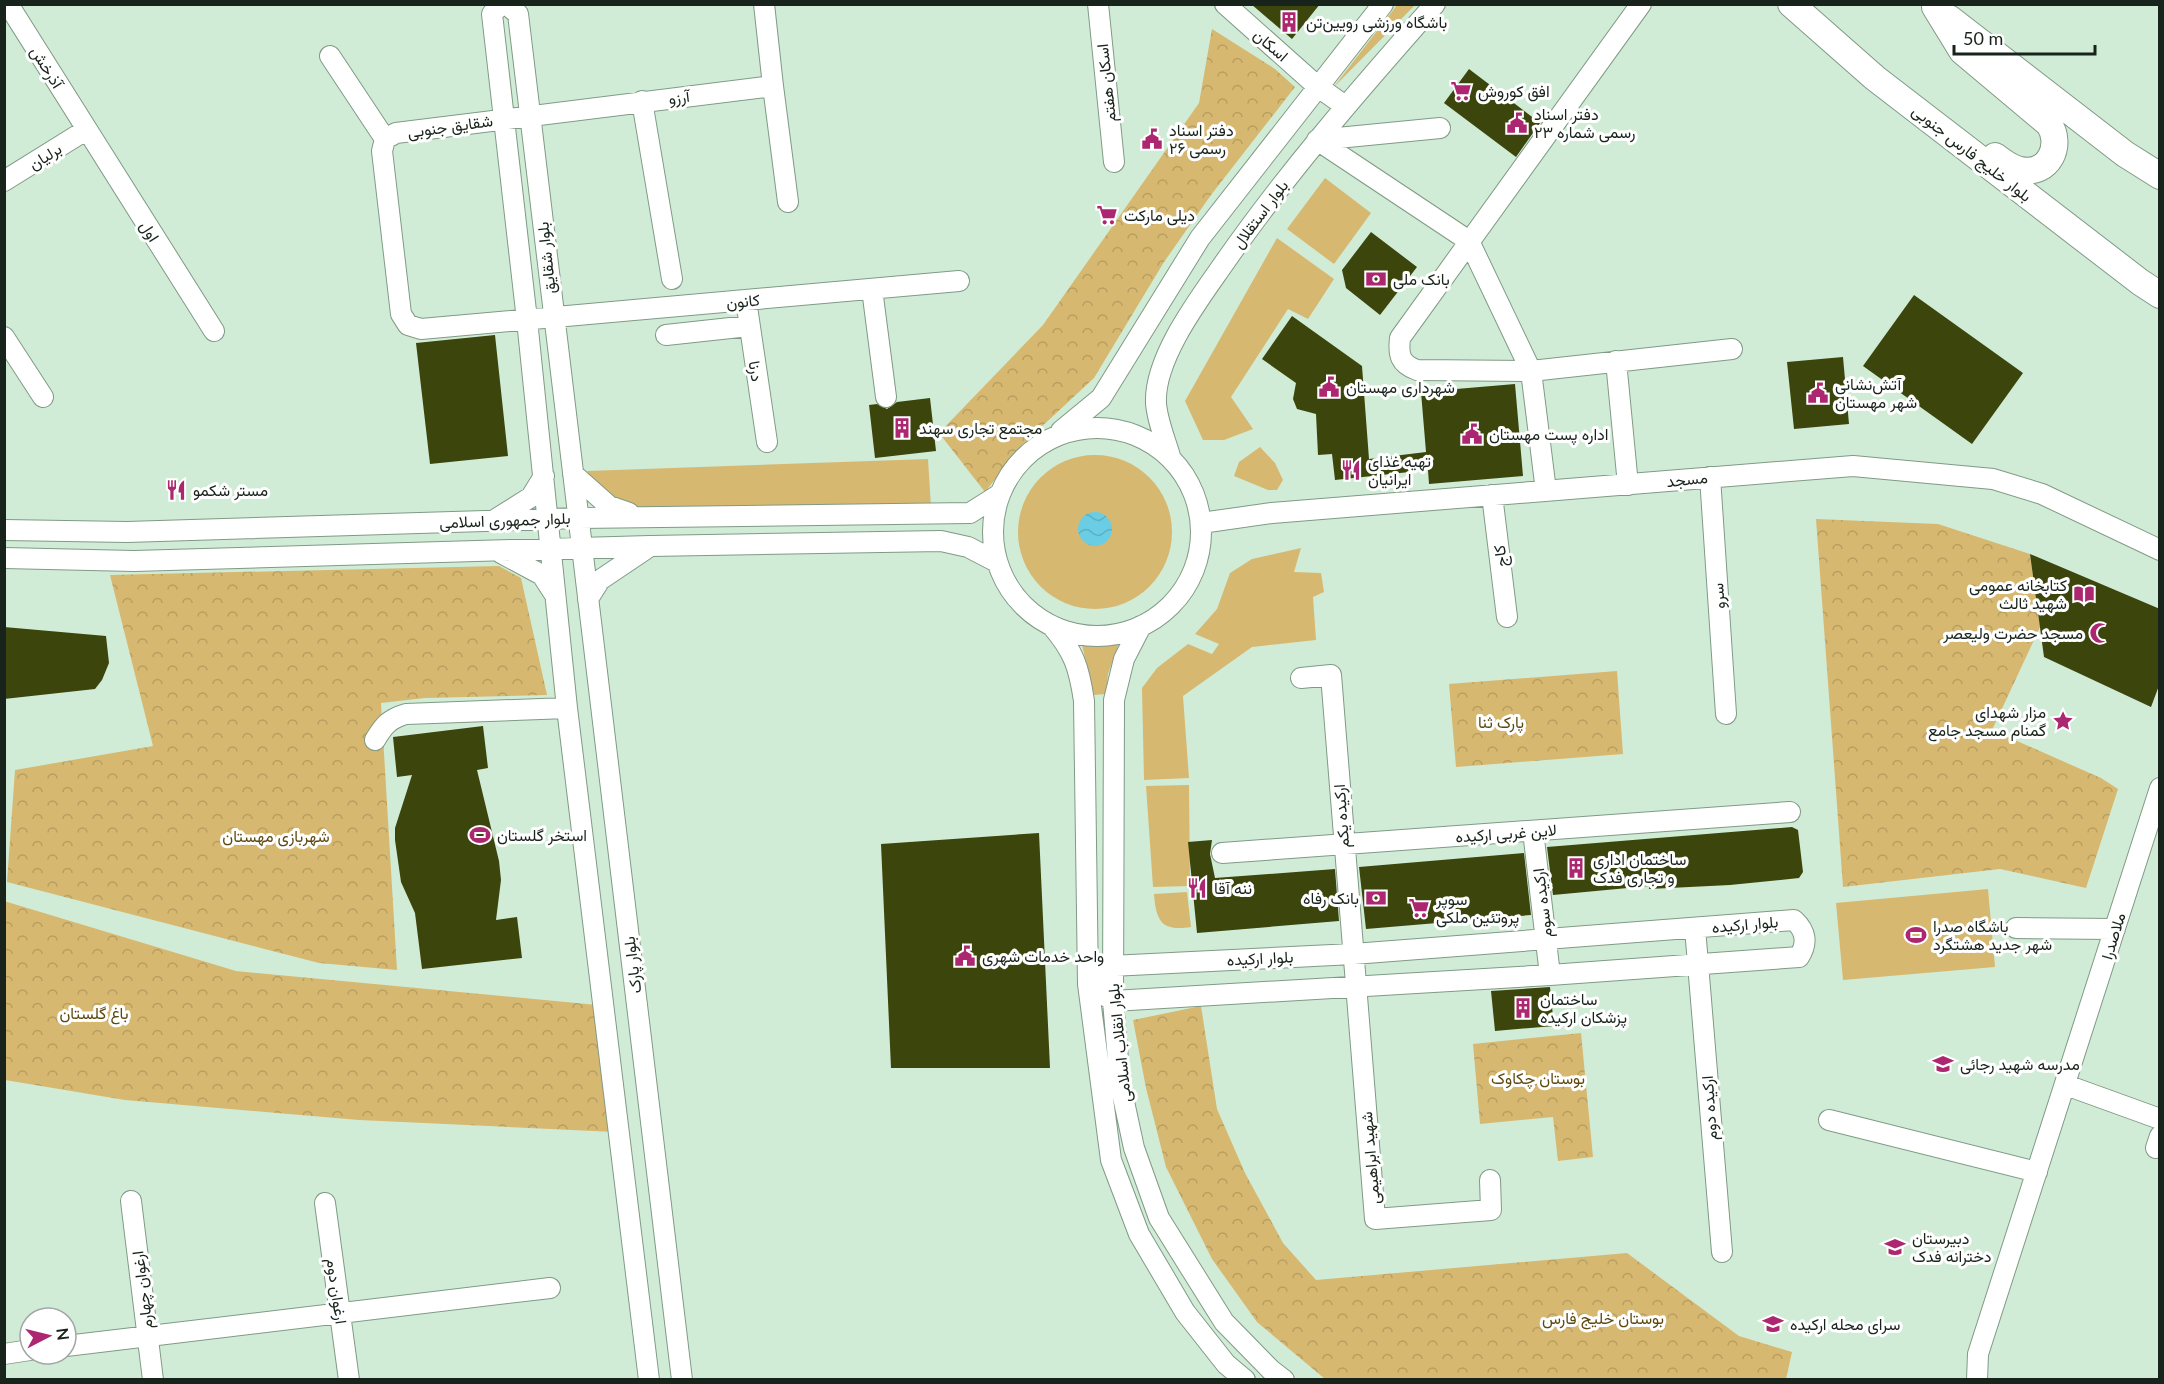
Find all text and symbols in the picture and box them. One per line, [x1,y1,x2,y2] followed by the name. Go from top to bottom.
[1277,10,1301,34] building icon: باشگاه ورزشی رویین‌تن
[1306,12,1447,33] place label: باشگاه ورزشی رویین‌تن
[1954,18,2095,56] scale bar
[1250,24,1292,66] street label: اسکان
[1963,27,2003,49] text: 50 m
[25,42,68,93] street label: آذرخش
[1092,43,1121,123] street label: اسکان هفتم
[1449,79,1473,103] supermarket icon: افق کوروش
[1478,81,1550,102] place label: افق کوروش
[667,86,692,109] street label: آرزو
[1907,100,2036,208] street label: بلوار خلیج فارس جنوبی
[1534,104,1635,143] place label: دفتر اسناد رسمی شماره ۲۳
[406,110,494,143] street label: شقایق جنوبی
[1505,111,1529,135] public building icon: دفتر اسناد رسمی شماره ۲۳
[1169,120,1234,159] place label: دفتر اسناد رسمی ۲۶
[1140,127,1164,151] public building icon: دفتر اسناد رسمی ۲۶
[25,138,66,175] street label: برلیان
[1228,176,1293,253] street label: بلوار استقلال
[1095,203,1119,227] supermarket icon: دیلی مارکت
[1124,205,1195,226] place label: دیلی مارکت
[135,217,164,246] street label: اول
[532,221,561,295] street label: بلوار شقایق
[1364,267,1388,291] bank icon: بانک ملی
[1393,269,1450,290] place label: بانک ملی
[725,290,761,313] street label: کانون
[744,359,768,383] street label: درنا
[1835,374,1917,413] place label: آتش‌نشانی شهر مهستان
[1317,375,1341,399] public building icon: شهرداری مهستان
[1346,377,1455,398] place label: شهرداری مهستان
[1806,381,1830,405] public building icon: آتش‌نشانی شهر مهستان
[890,416,914,440] building icon: مجتمع تجاری سهند
[919,418,1042,440] place label: مجتمع تجاری سهند
[1460,422,1484,446] public building icon: اداره پست مهستان
[1489,424,1608,446] place label: اداره پست مهستان
[1368,451,1431,490] place label: تهیه غذای ایرانیان
[1339,458,1363,482] restaurant icon: تهیه غذای ایرانیان
[1665,467,1709,491] street label: مسجد
[164,478,188,502] restaurant icon: مستر شکمو
[193,480,268,501] place label: مستر شکمو
[439,508,571,533] street label: بلوار جمهوری اسلامی
[1489,544,1513,568] street label: کاج
[1969,575,2067,614] place label: کتابخانه عمومی شهید ثالث
[1707,582,1730,610] street label: سرو
[2072,582,2096,606] library icon: کتابخانه عمومی شهید ثالث
[2088,621,2112,645] mosque icon: مسجد حضرت ولیعصر
[1942,623,2083,644] place label: مسجد حضرت ولیعصر
[1928,702,2046,742] place label: مزار شهدای گمنام مسجد جامع
[2051,709,2075,733] place icon: مزار شهدای گمنام مسجد جامع
[1478,712,1524,734] park label: پارک ثنا
[1329,783,1354,849] street label: ارکیده یکم
[1455,819,1557,848] street label: لاین غربی ارکیده
[468,823,492,847] sports icon: استخر گلستان
[497,825,587,846] place label: استخر گلستان
[222,826,330,847] park label: شهربازی مهستان
[1593,849,1686,888] place label: ساختمان اداری و تجاری فدک
[1564,856,1588,880] building icon: ساختمان اداری و تجاری فدک
[1528,867,1557,939] street label: ارکیده سوم
[1185,876,1209,900] restaurant icon: ننه آقا
[1214,878,1252,897] place label: ننه آقا
[1364,886,1388,910] bank icon: بانک رفاه
[1303,888,1359,909] place label: بانک رفاه
[1435,889,1519,929] place label: سوپر پروتئین ملکی
[1407,896,1431,920] supermarket icon: سوپر پروتئین ملکی
[2096,910,2131,962] street label: ملاصدرا
[1711,911,1779,938] street label: بلوار ارکیده
[1933,916,2052,955] place label: باشگاه صدرا شهر جدید هشتگرد
[1904,923,1928,947] sports icon: باشگاه صدرا شهر جدید هشتگرد
[619,935,647,995] street label: بلوار پارک
[953,944,977,968] public building icon: واحد خدمات شهری
[982,946,1104,967] place label: واحد خدمات شهری
[1226,946,1294,971] street label: بلوار ارکیده
[1103,982,1136,1103] street label: بلوار انقلاب اسلامی
[1540,989,1627,1029] place label: ساختمان پزشکان ارکیده
[1511,996,1535,1020] building icon: ساختمان پزشکان ارکیده
[59,1003,129,1025] park label: باغ گلستان
[1931,1052,1955,1076] school or university icon: مدرسه شهید رجائی
[1960,1054,2080,1075] place label: مدرسه شهید رجائی
[1491,1068,1585,1090] park label: بوستان چکاوک
[1697,1075,1722,1141] street label: ارکیده دوم
[1356,1111,1385,1205] street label: شهید ابراهیمی
[1912,1228,1992,1267] place label: دبیرستان دخترانه فدک
[1883,1235,1907,1259] school or university icon: دبیرستان دخترانه فدک
[127,1250,159,1330] street label: ارغوان چهارم
[321,1257,352,1325] street label: ارغوان دوم
[18,1306,78,1366] north arrow
[1542,1308,1664,1330] park label: بوستان خلیج فارس
[1761,1312,1785,1336] school or university icon: سرای محله ارکیده
[1790,1314,1900,1335] place label: سرای محله ارکیده
[53,1327,74,1341] text: N

